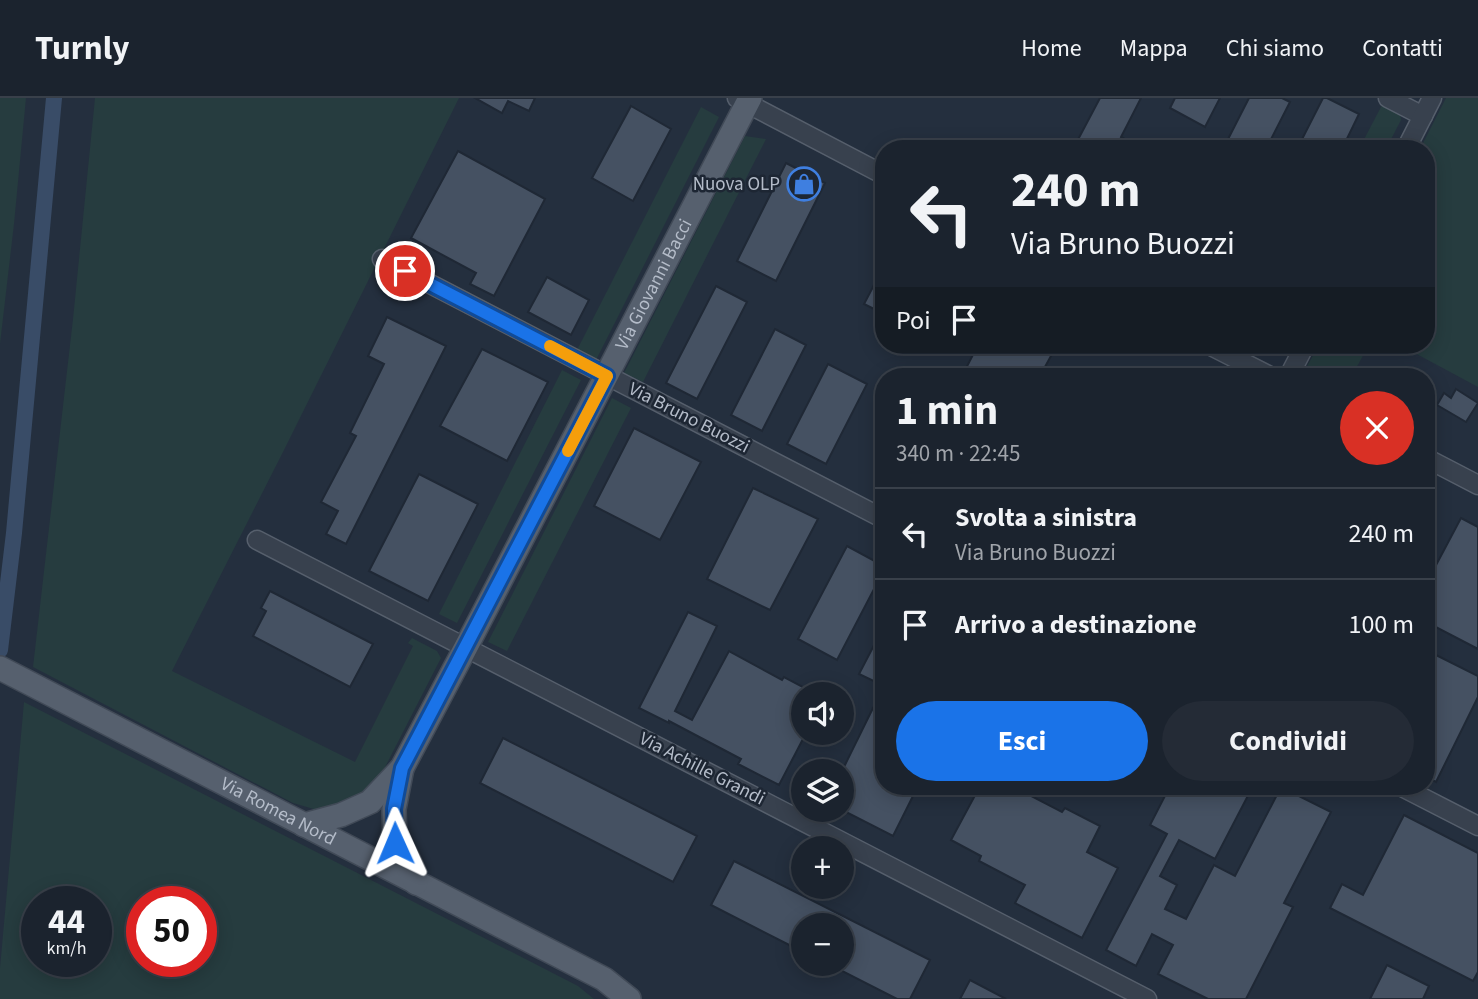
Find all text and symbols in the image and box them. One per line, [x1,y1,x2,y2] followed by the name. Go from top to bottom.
[35,25,129,72] text: Turnly
[1021,31,1082,66] text: Home
[1120,31,1188,66] text: Mappa
[1226,31,1324,66] text: Chi siamo
[1362,31,1443,66] text: Contatti
[1011,156,1140,226] text: 240 m
[785,165,823,203] shop icon: Nuova OLP
[896,168,987,259] icon: left
[693,171,780,198] place label: Nuova OLP
[608,214,699,355] street label: Via Giovanni Bacci
[1011,221,1235,267] text: Via Bruno Buozzi
[375,241,435,301] pin
[386,252,424,290] icon: arrive
[945,301,983,339] icon: arrive
[896,302,931,339] text: Poi
[624,376,754,460] street label: Via Bruno Buozzi
[896,381,998,441] text: 1 min
[1340,391,1414,465] button: close
[896,437,1020,470] text: 340 m · 22:45
[955,499,1137,536] text: Svolta a sinistra
[896,515,934,553] icon: left
[1348,515,1414,552] text: 240 m
[955,536,1116,569] text: Via Bruno Buozzi
[896,606,934,644] icon: arrive
[955,606,1197,643] text: Arrivo a destinazione
[1348,606,1414,643] text: 100 m
[791,682,854,976] map controls
[791,682,854,745] button: sound
[896,701,1148,781] button: Esci
[1162,701,1414,781] button: Condividi
[634,726,770,812] street label: Via Achille Grandi
[791,759,854,822] button: layers
[216,770,341,852] street label: Via Romea Nord
[358,806,432,880] position arrow
[791,836,854,899] button: +
[126,886,217,977] speed limit sign: 50
[48,897,85,947] text: 44
[791,913,854,976] button: −
[47,936,86,961] text: km/h

